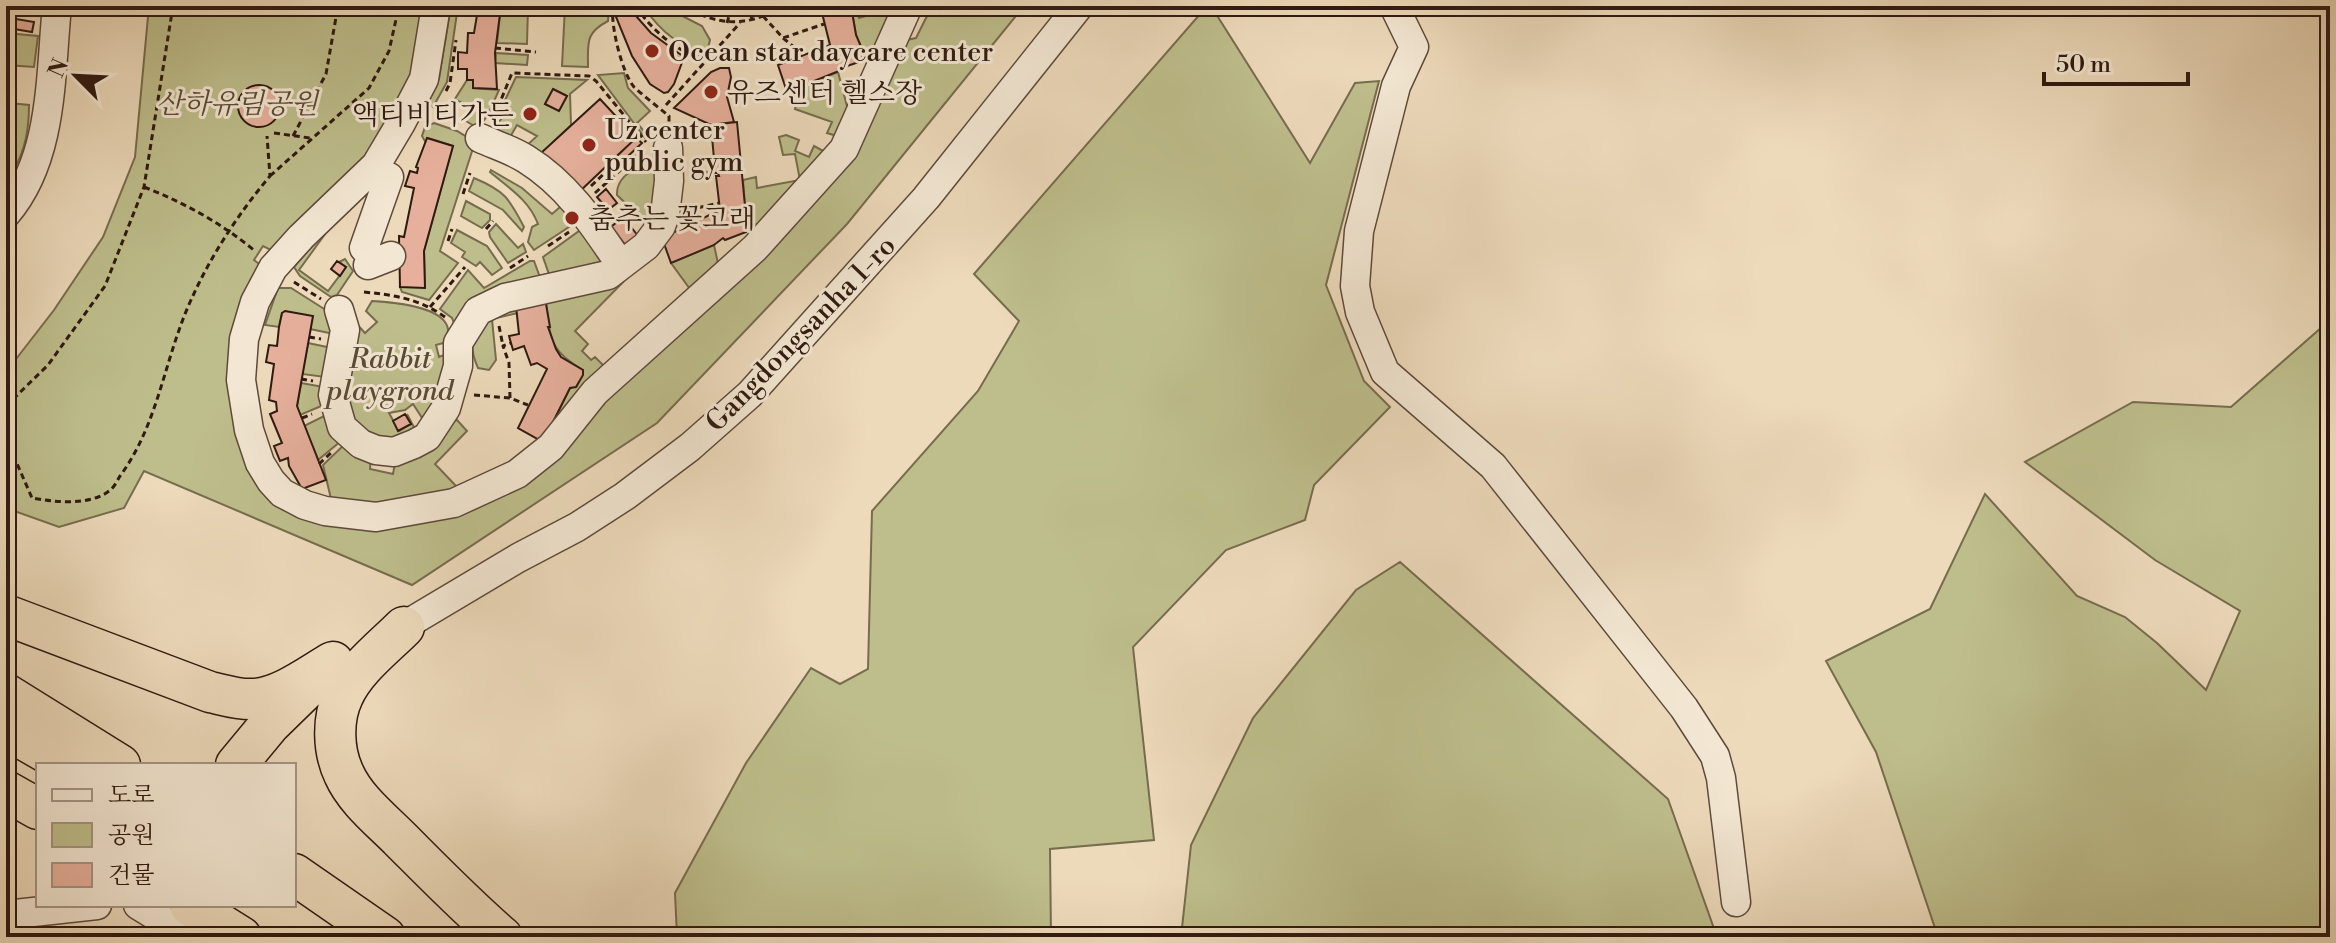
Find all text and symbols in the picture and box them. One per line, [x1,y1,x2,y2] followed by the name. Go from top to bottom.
[668,35,993,70] place label: Ocean star daycare center
[36,36,116,116] north arrow
[2044,36,2188,86] scale bar
[643,42,661,60] marker: Ocean star daycare center
[2056,50,2111,80] text: 50 m
[43,54,75,82] text: N
[727,76,922,111] place label: 유즈센터 헬스장
[702,83,720,101] marker: 유즈센터 헬스장
[156,87,320,122] park label: 산하유림공원
[352,98,514,133] place label: 액티비티가든
[521,105,539,123] marker: 액티비티가든
[605,113,743,180] place label: Uz center public gym
[580,136,598,154] marker: Uz center public gym
[588,202,756,237] place label: 춤추는 꽃고래
[563,209,581,227] marker: 춤추는 꽃고래
[698,229,904,439] street label: Gangdongsanha 1-ro
[322,342,455,409] park label: Rabbit playgrond
[36,763,296,907] legend
[108,781,154,811] text: 도로
[108,821,154,851] text: 공원
[108,861,154,891] text: 건물

